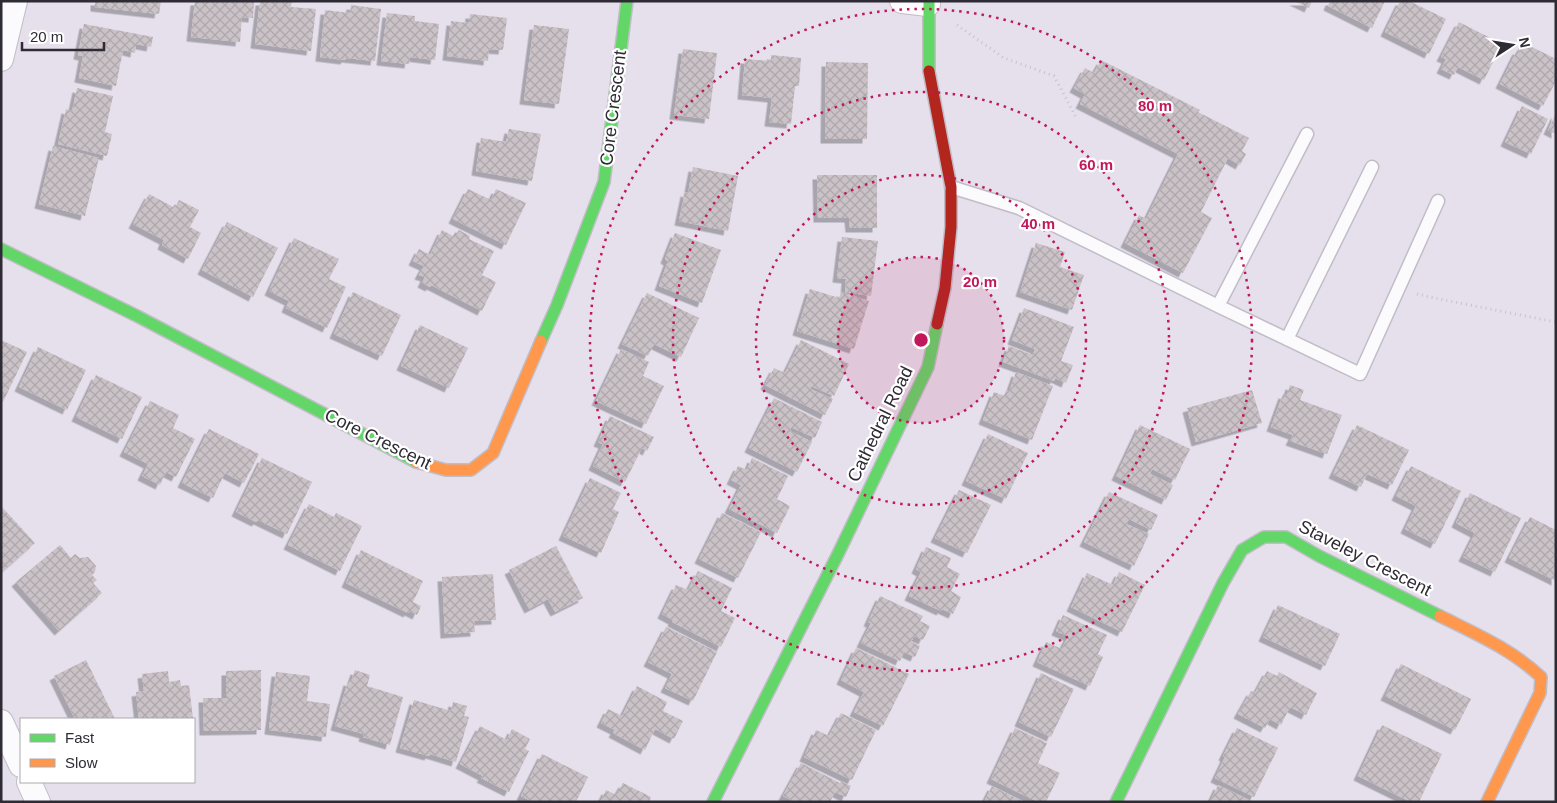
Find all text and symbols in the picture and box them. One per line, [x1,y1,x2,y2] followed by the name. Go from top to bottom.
[22,20,105,52] scale bar
[1487,20,1537,70] north arrow
[30,28,63,45] text: 20 m
[1516,36,1534,49] text: N
[596,49,630,167] street label: Core Crescent
[1138,97,1172,114] text: 80 m
[1079,156,1113,173] text: 60 m
[1021,215,1055,232] text: 40 m
[963,273,997,290] text: 20 m
[912,331,930,349] centre of rings
[843,363,917,485] street label: Cathedral Road
[321,405,435,473] street label: Core Crescent
[1295,516,1435,600] street label: Staveley Crescent
[20,718,195,783] legend
[65,729,95,746] text: Fast
[65,754,98,771] text: Slow

